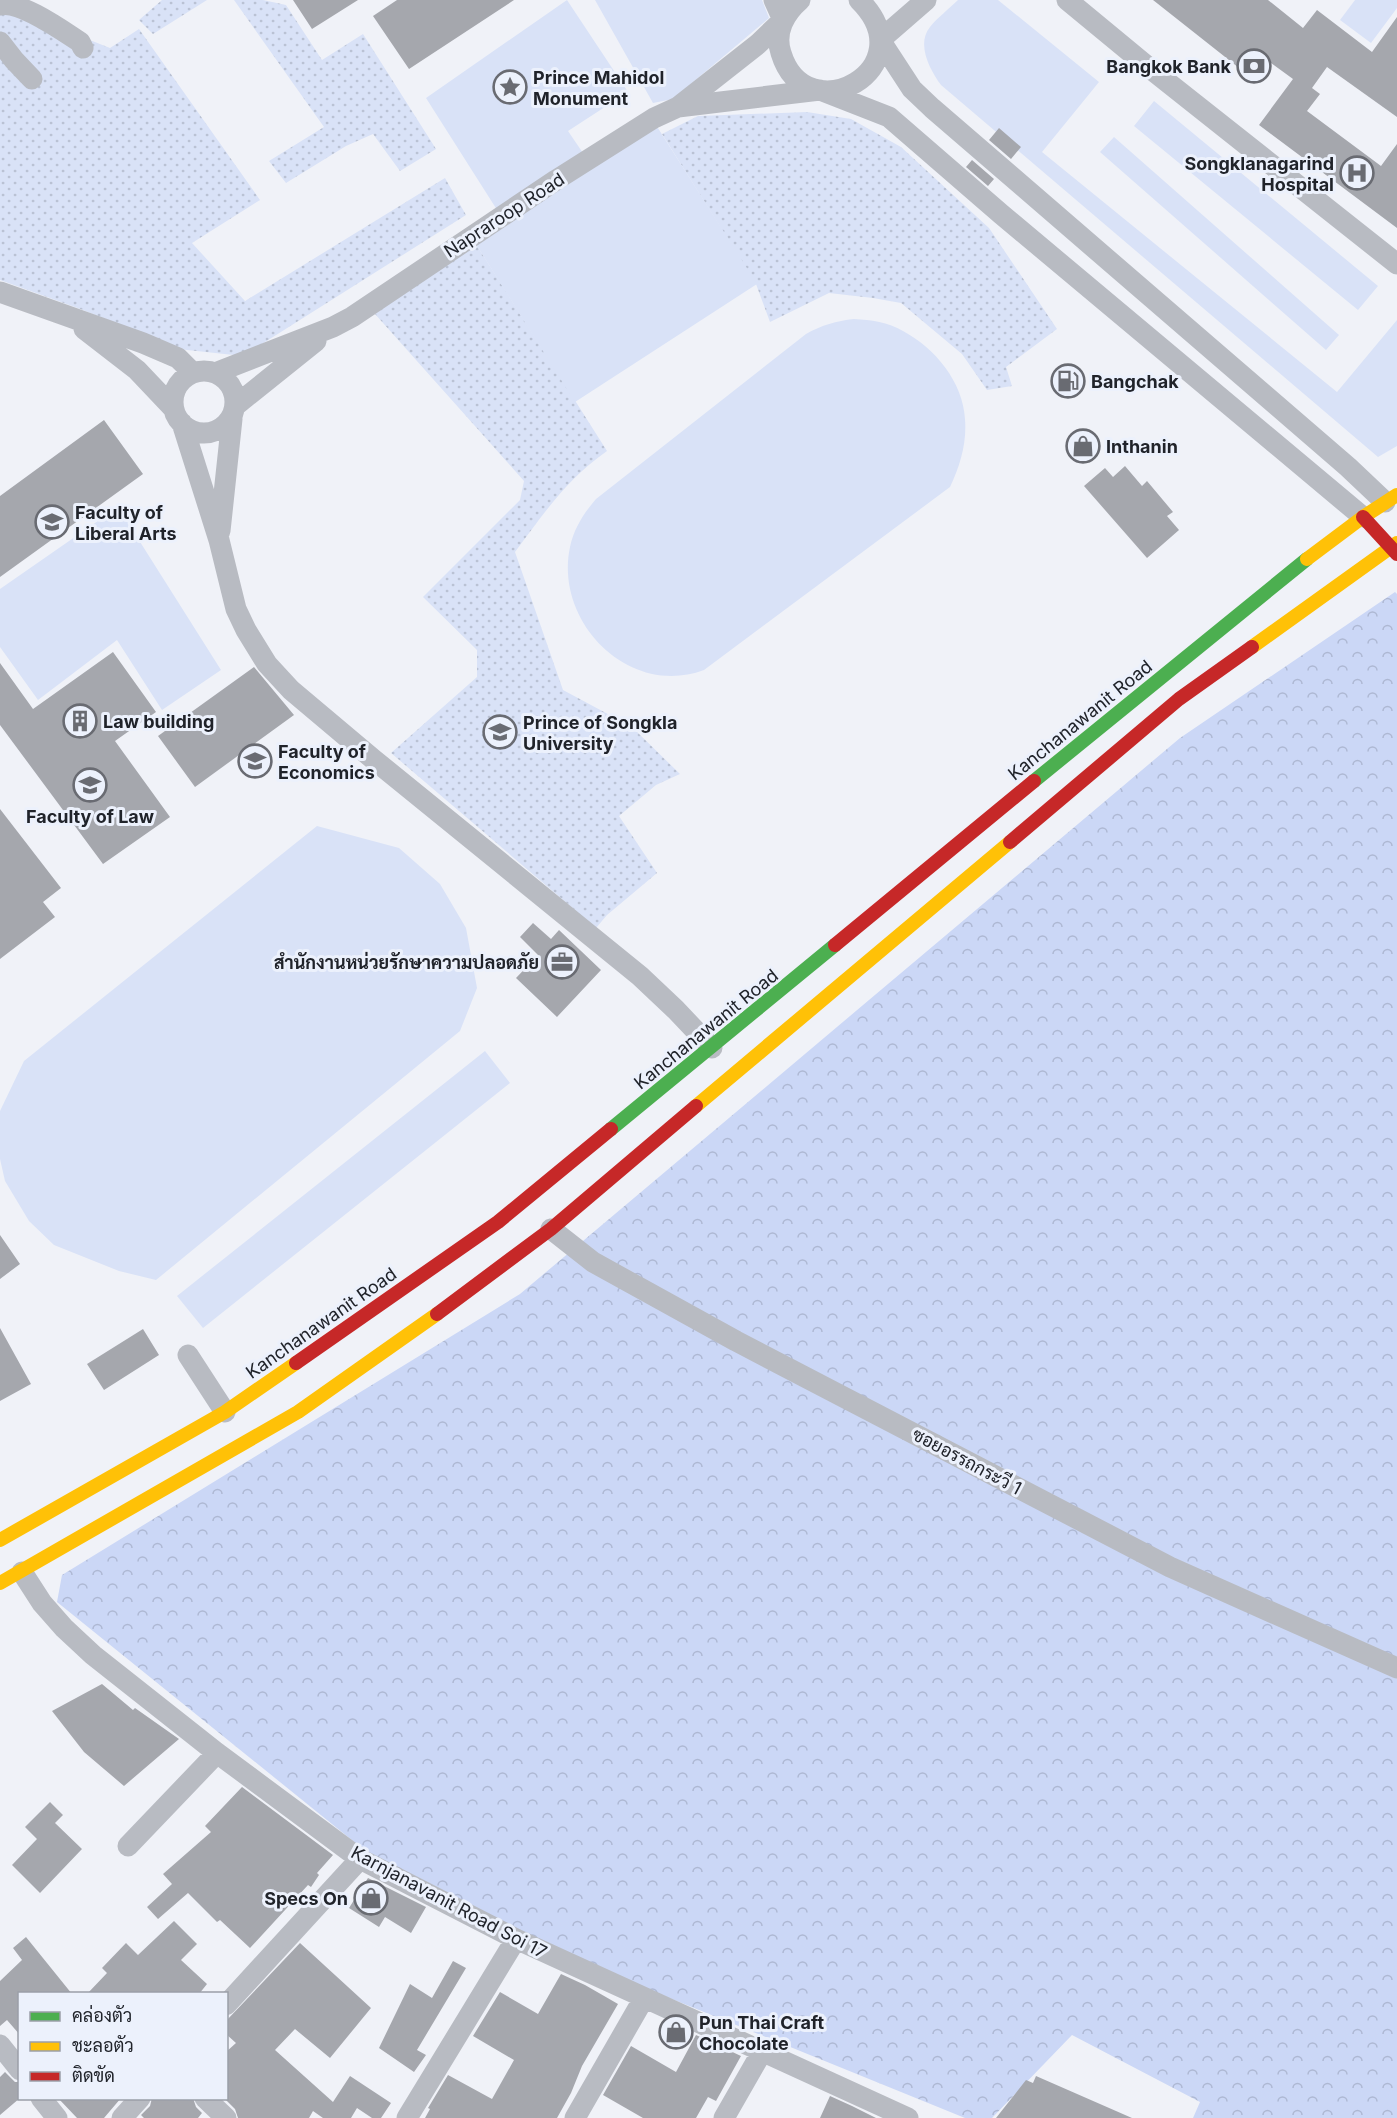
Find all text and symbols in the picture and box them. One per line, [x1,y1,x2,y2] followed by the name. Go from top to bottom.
[1236,48,1272,84] bank icon: Bangkok Bank
[1106,56,1232,77] place label: Bangkok Bank
[533,67,664,109] place label: Prince Mahidol Monument
[492,69,528,105] place icon: Prince Mahidol Monument
[1184,153,1334,195] place label: Songklanagarind Hospital
[1339,155,1375,191] hospital icon: Songklanagarind Hospital
[440,168,568,262] street label: Napraroop Road
[1050,363,1086,399] fuel station icon: Bangchak
[1091,371,1179,392] place label: Bangchak
[1065,428,1101,464] shop icon: Inthanin
[1106,436,1178,457] place label: Inthanin
[75,502,176,544] place label: Faculty of Liberal Arts
[34,504,70,540] school or university icon: Faculty of Liberal Arts
[1004,656,1156,784] street label: Kanchanawanit Road
[62,703,98,739] building icon: Law building
[103,711,214,732] place label: Law building
[523,712,677,754] place label: Prince of Songkla University
[482,714,518,750] school or university icon: Prince of Songkla University
[278,741,375,783] place label: Faculty of Economics
[237,743,273,779] school or university icon: Faculty of Economics
[72,767,108,803] school or university icon: Faculty of Law
[26,806,155,827] place label: Faculty of Law
[544,944,580,980] office icon: สำนักงานหน่วยรักษาความปลอดภัย
[274,951,539,973] place label: สำนักงานหน่วยรักษาความปลอดภัย
[630,965,782,1093] street label: Kanchanawanit Road
[242,1263,400,1383] street label: Kanchanawanit Road
[909,1422,1026,1499] street label: ซอยอรรถกระวี 1
[348,1841,550,1963] street label: Karnjanavanit Road Soi 17
[353,1880,389,1916] shop icon: Specs On
[264,1888,348,1909] place label: Specs On
[18,1992,228,2100] legend
[72,2004,132,2026] text: คล่องตัว
[699,2012,824,2054] place label: Pun Thai Craft Chocolate
[658,2014,694,2050] shop icon: Pun Thai Craft Chocolate
[72,2035,134,2056] text: ชะลอตัว
[72,2065,115,2086] text: ติดขัด

